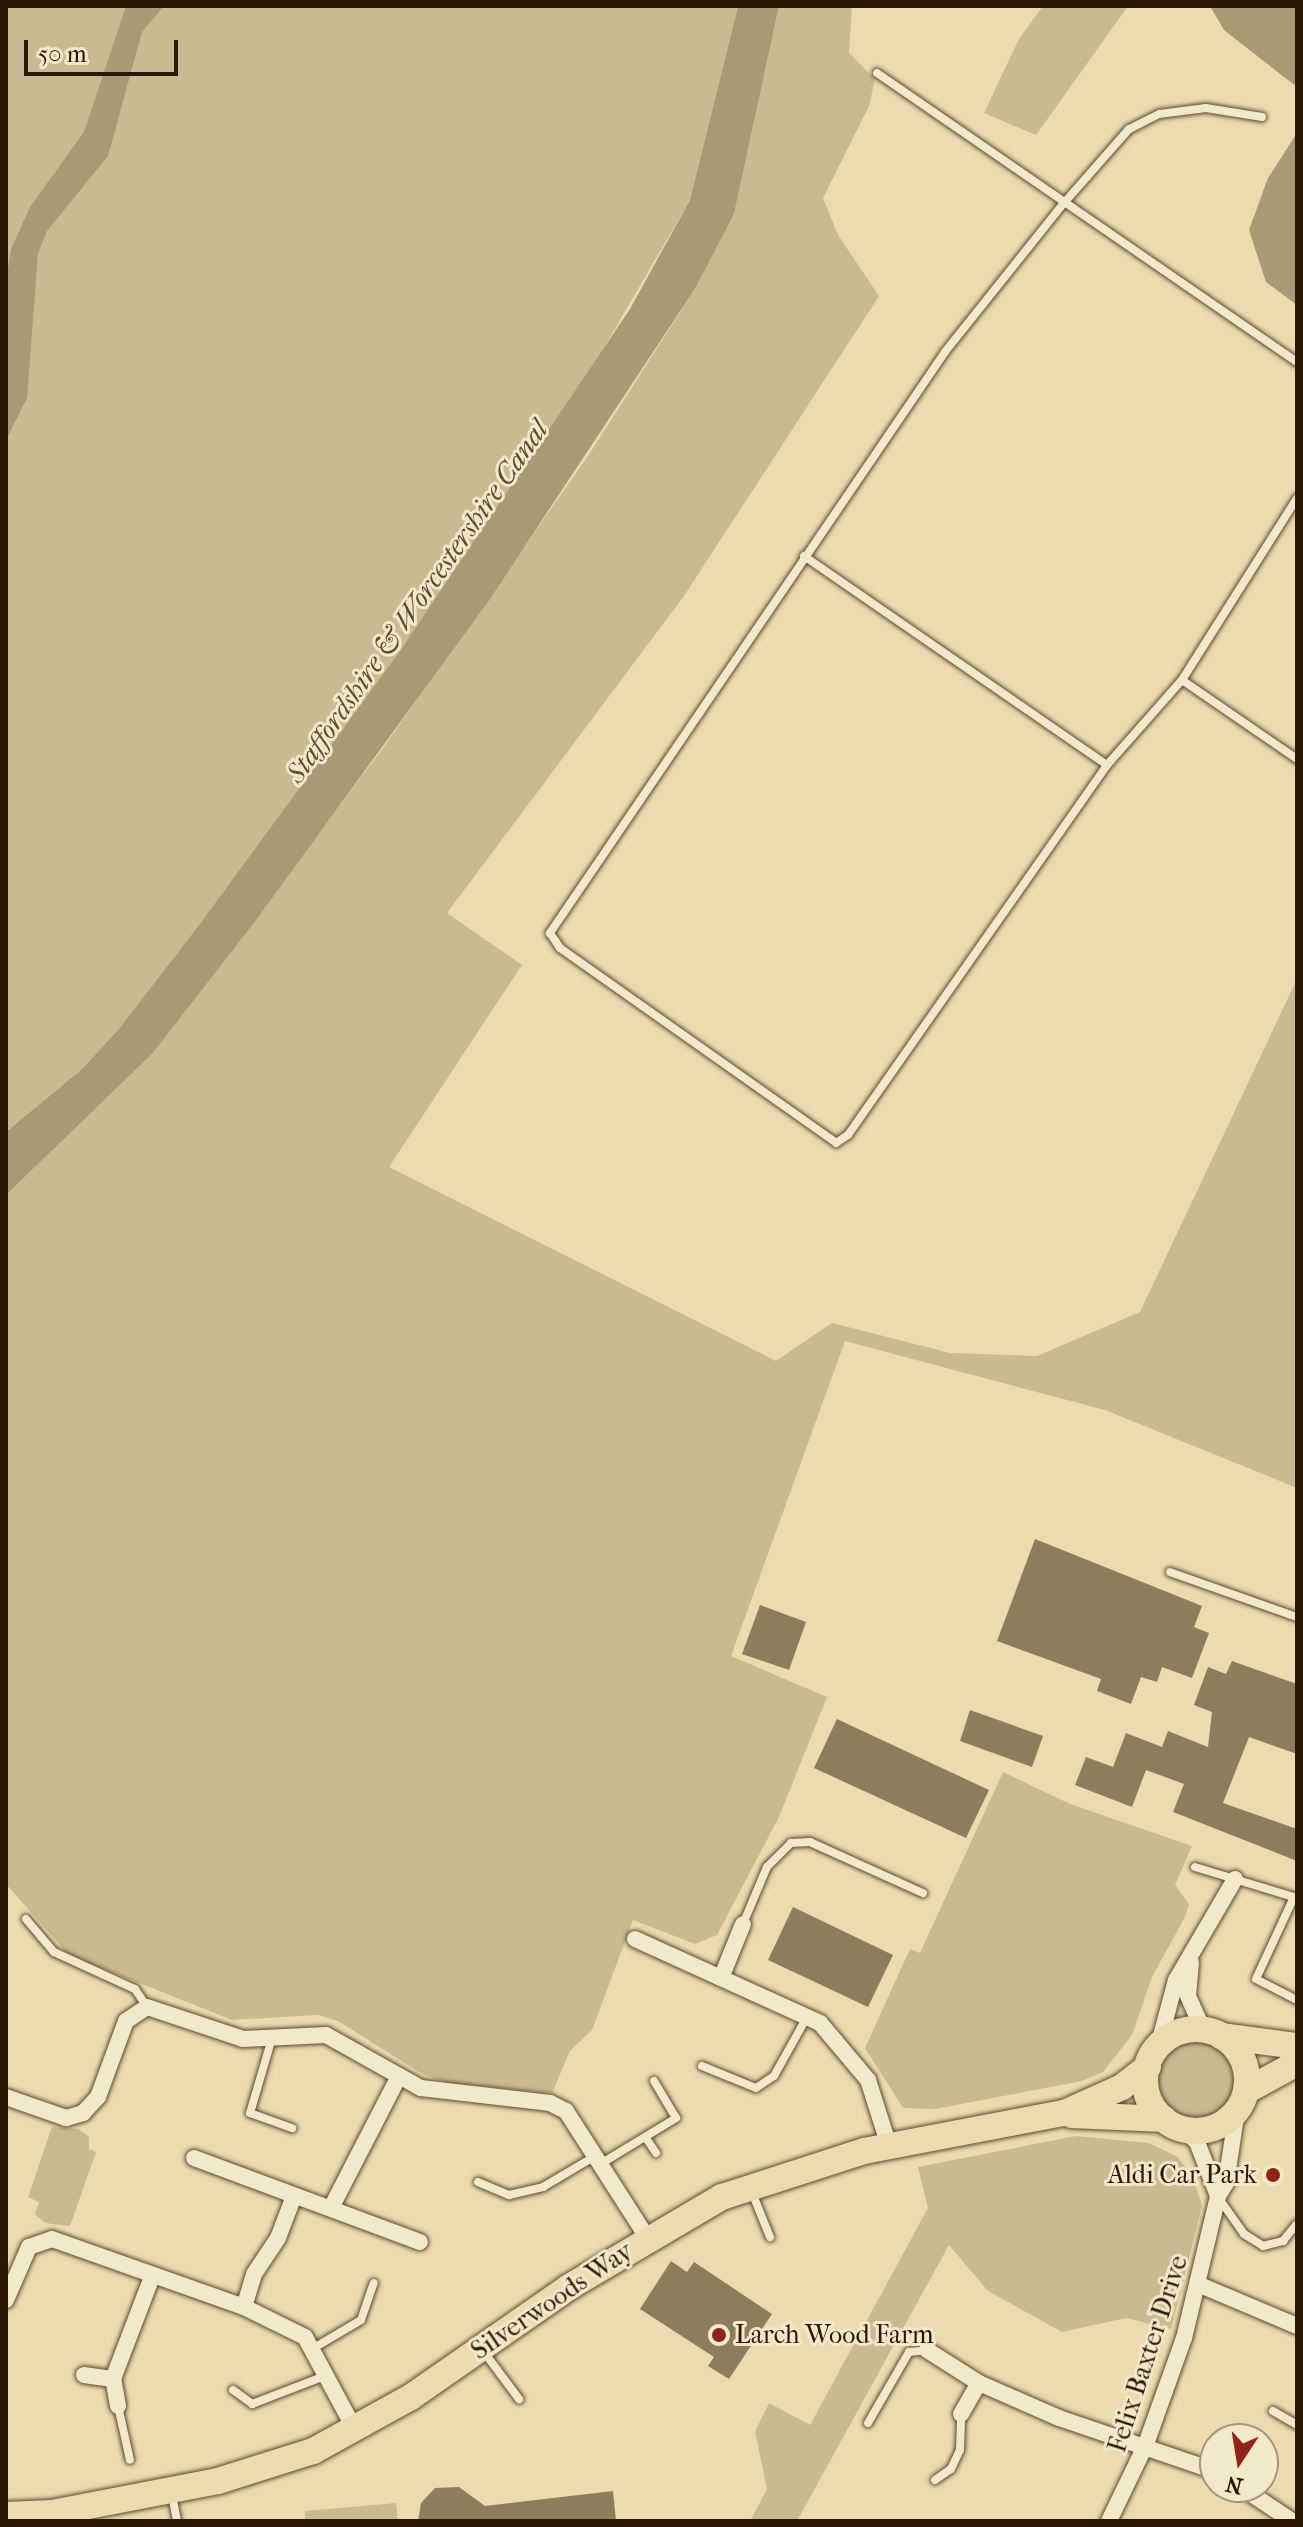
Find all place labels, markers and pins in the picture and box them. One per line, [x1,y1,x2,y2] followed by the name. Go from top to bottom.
[1108,2159,1257,2191] place label: Aldi Car Park
[1264,2166,1282,2184] marker: Aldi Car Park
[735,2319,934,2351] place label: Larch Wood Farm
[710,2326,728,2344] marker: Larch Wood Farm

